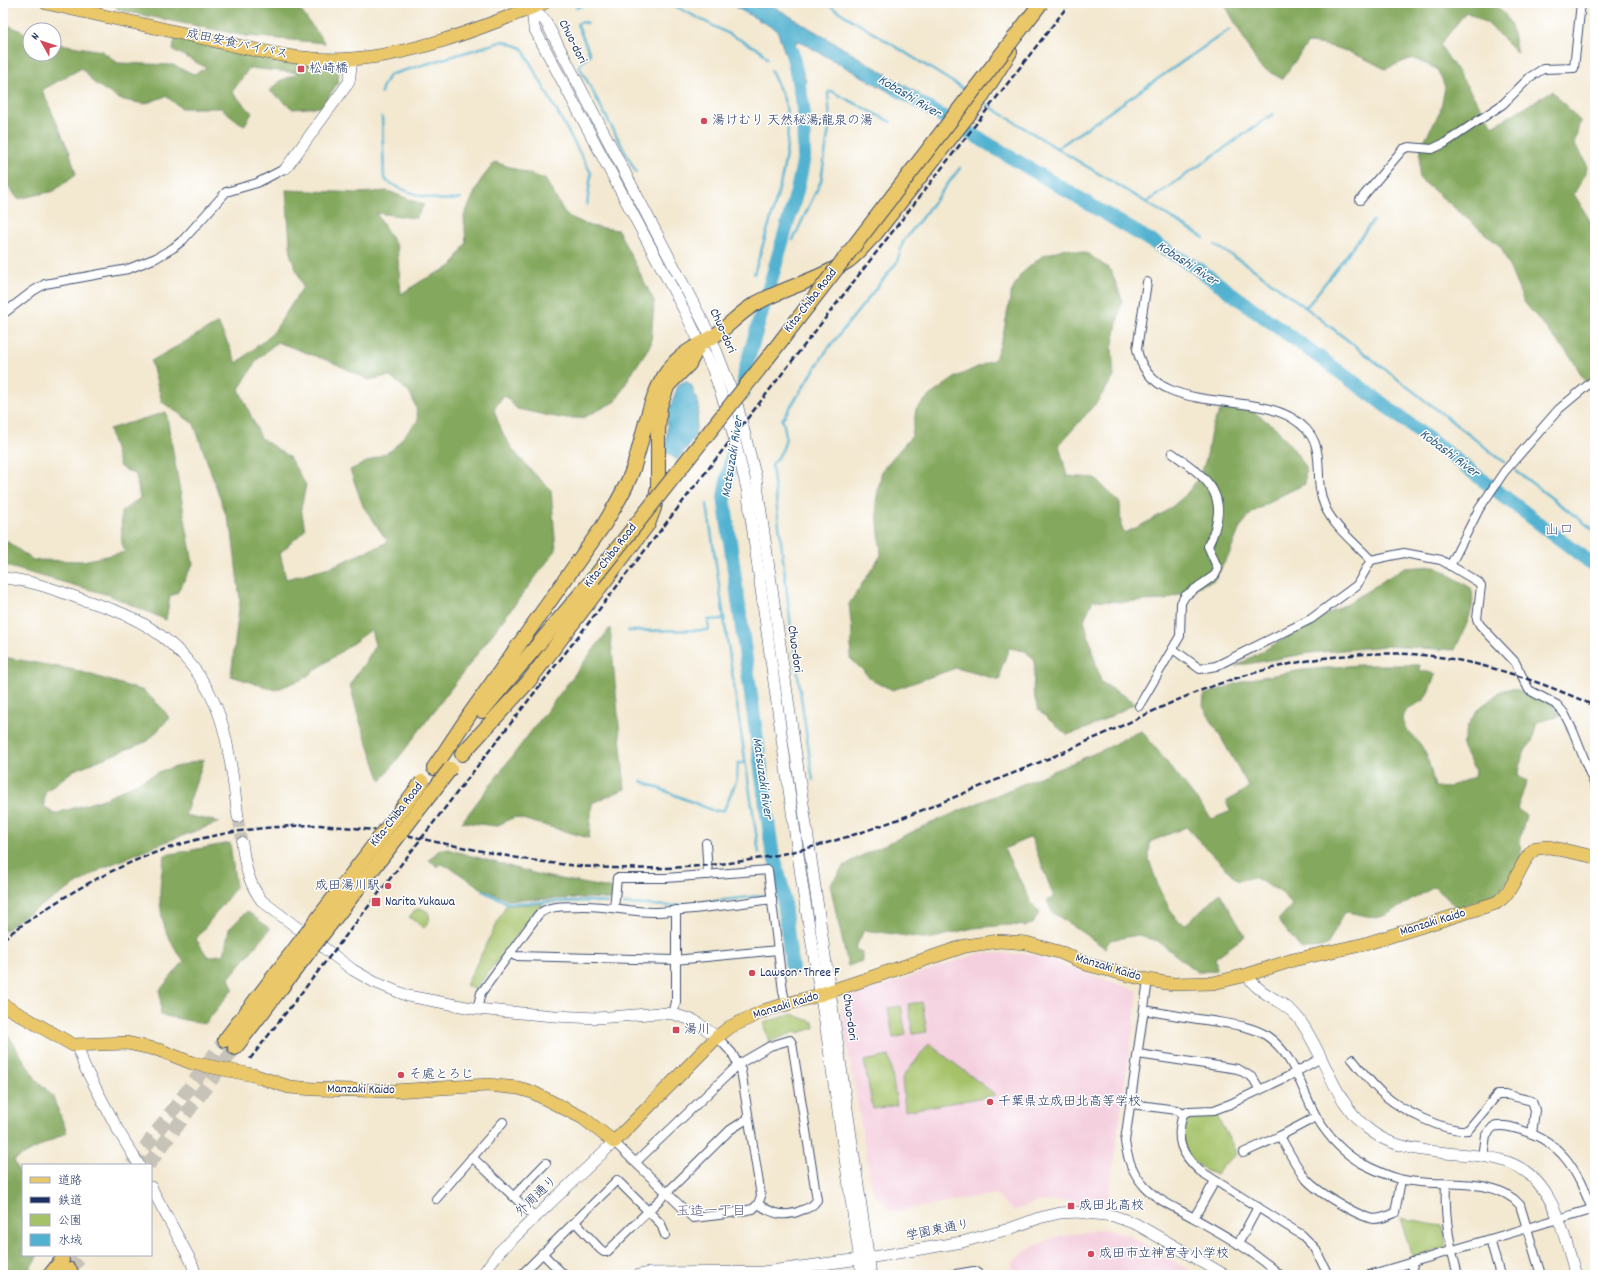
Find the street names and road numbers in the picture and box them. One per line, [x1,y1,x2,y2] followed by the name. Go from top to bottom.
[553,17,591,68] street label: Chuo-dori
[184,25,290,65] street label: 成田安食バイパス
[780,265,842,337] street label: Kita-Chiba Road
[704,306,741,357] street label: Chuo-dori
[580,520,642,592] street label: Kita-Chiba Road
[781,624,807,674] street label: Chuo-dori
[366,779,428,851] street label: Kita-Chiba Road
[1398,904,1468,942] street label: Manzaki Kaido
[1073,949,1143,987] street label: Manzaki Kaido
[751,987,821,1025] street label: Manzaki Kaido
[836,992,862,1042] street label: Chuo-dori
[327,1080,395,1100] street label: Manzaki Kaido
[512,1172,562,1222] street label: 外周通り
[904,1215,972,1247] street label: 学園東通り

